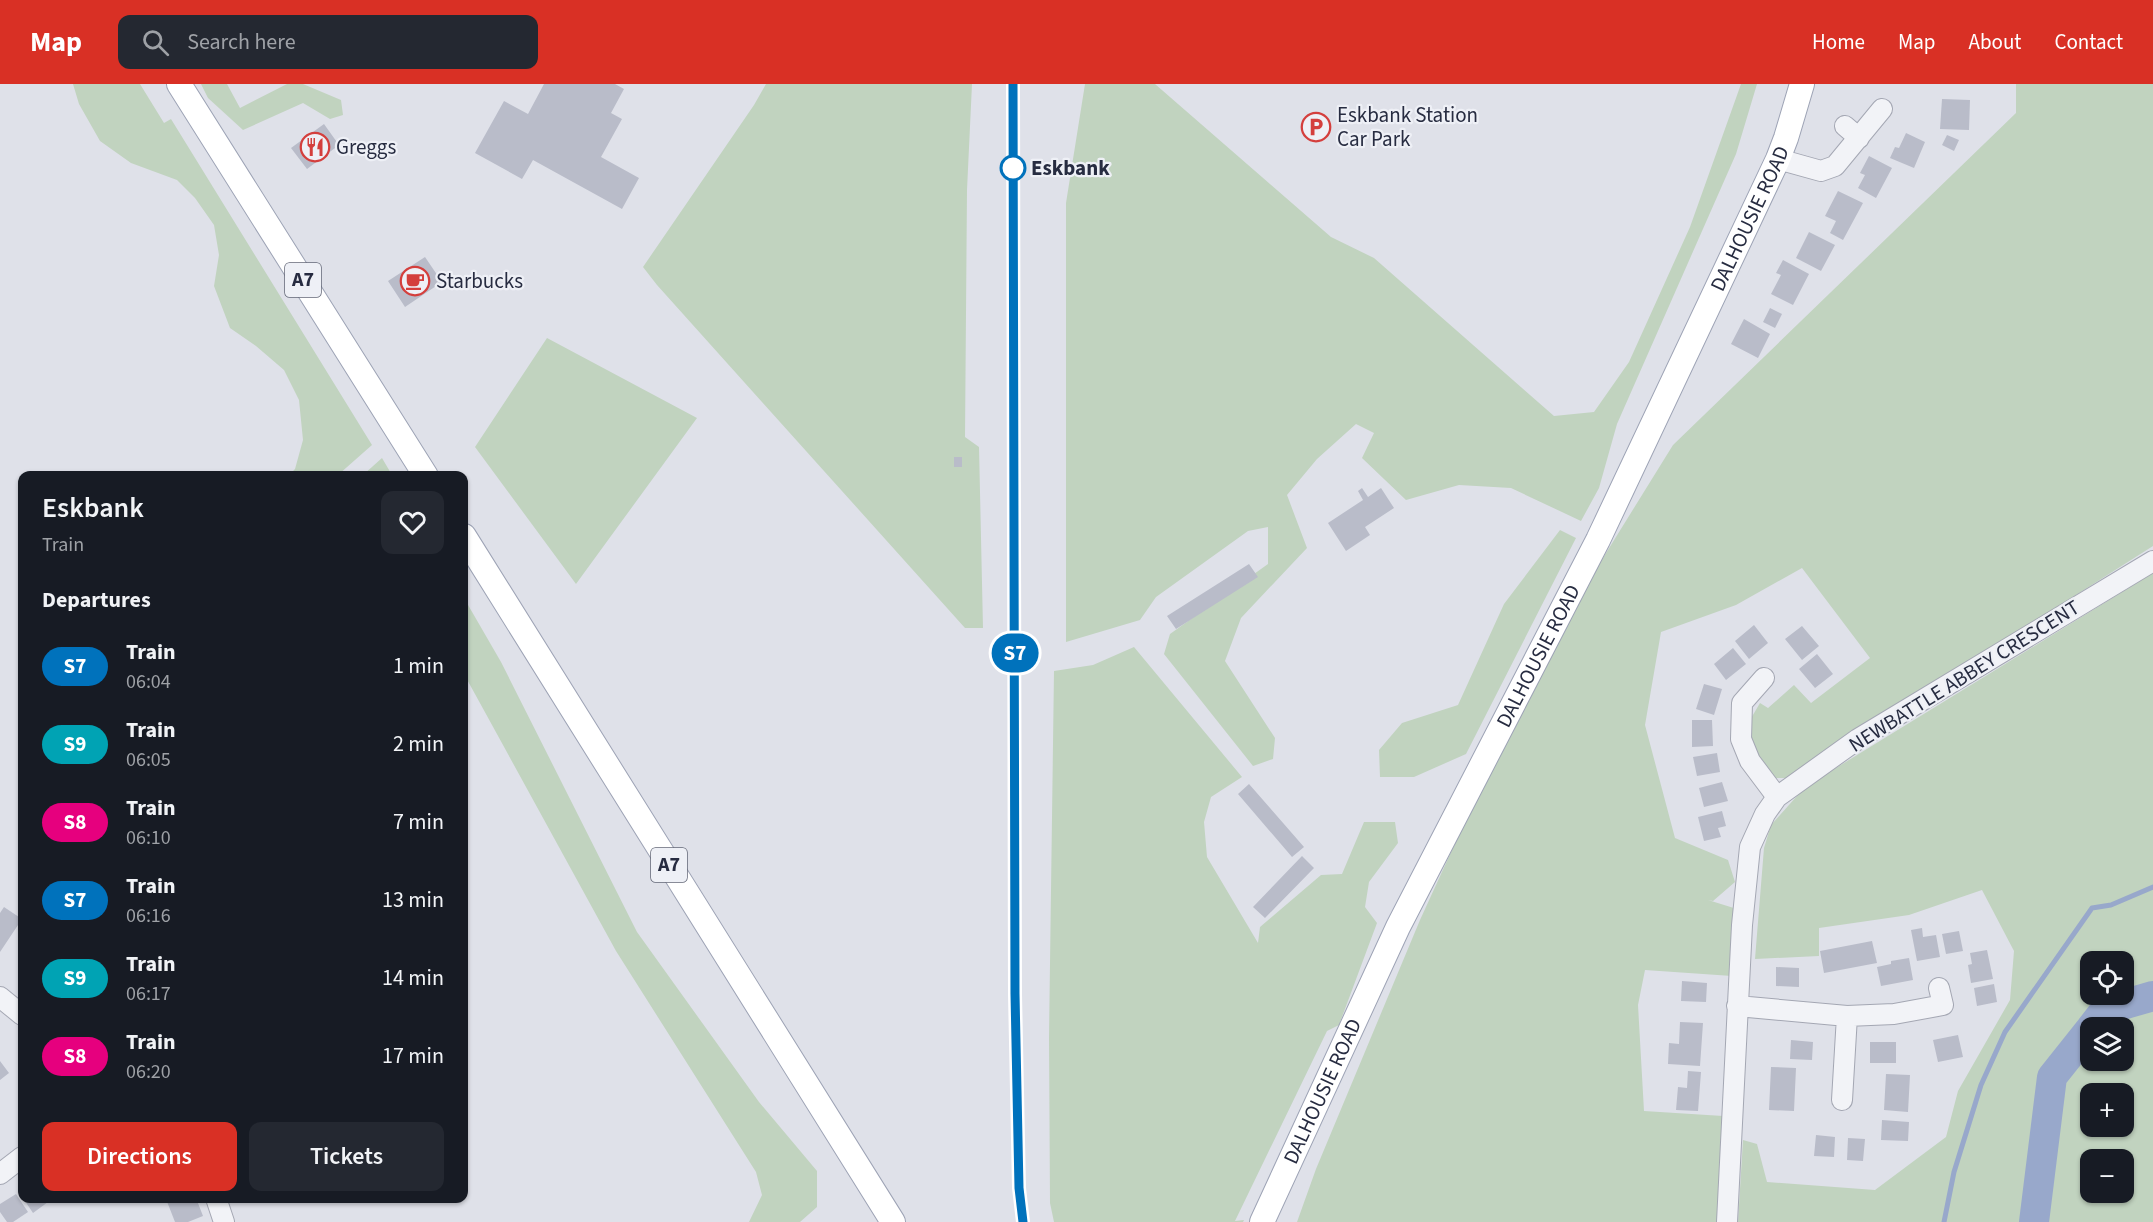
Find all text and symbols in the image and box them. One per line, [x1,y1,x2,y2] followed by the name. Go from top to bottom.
[118,15,538,69] search box
[30,22,82,62] text: Map
[139,26,172,59] icon: search
[187,26,296,58] text: Search here
[1812,27,1865,57] text: Home
[1898,27,1936,57] text: Map
[1969,27,2021,57] text: About
[2054,27,2123,57] text: Contact
[1337,100,1478,154] place label: Eskbank Station Car Park
[1300,111,1332,143] parking icon: Eskbank Station Car Park
[299,131,331,163] restaurant icon: Greggs
[336,132,396,162] place label: Greggs
[1703,142,1797,296] street label: DALHOUSIE ROAD
[1031,153,1110,183] place label: Eskbank
[1000,155,1026,181] marker: Eskbank
[285,263,321,297] road number: A7
[399,265,431,297] cafe icon: Starbucks
[436,266,523,296] place label: Starbucks
[42,488,144,528] text: Eskbank
[381,491,444,554] button: heart
[42,531,84,559] text: Train
[1489,579,1588,733] street label: DALHOUSIE ROAD
[42,584,151,616] text: Departures
[1843,592,2085,760] street label: NEWBATTLE ABBEY CRESCENT
[988,634,1042,672] line badge: S7
[126,636,176,668] text: Train
[1004,638,1026,668] text: S7
[393,650,444,682] text: 1 min
[64,651,86,681] text: S7
[126,668,171,696] text: 06:04
[126,714,176,746] text: Train
[393,728,444,760] text: 2 min
[64,729,86,759] text: S9
[126,746,171,774] text: 06:05
[126,792,176,824] text: Train
[393,806,444,838] text: 7 min
[64,807,86,837] text: S8
[126,824,171,852] text: 06:10
[651,848,687,882] road number: A7
[126,870,176,902] text: Train
[382,884,444,916] text: 13 min
[64,885,86,915] text: S7
[126,902,171,930] text: 06:16
[126,948,176,980] text: Train
[2080,951,2134,1203] map controls
[2080,951,2134,1005] button: locate
[382,962,444,994] text: 14 min
[64,963,86,993] text: S9
[126,980,171,1008] text: 06:17
[1276,1013,1369,1169] street label: DALHOUSIE ROAD
[2080,1017,2134,1071] button: layers
[126,1026,176,1058] text: Train
[382,1040,444,1072] text: 17 min
[64,1041,86,1071] text: S8
[126,1058,171,1086] text: 06:20
[2080,1083,2134,1137] button: +
[42,1122,237,1191] button: Directions
[249,1122,444,1191] button: Tickets
[2080,1149,2134,1203] button: −

